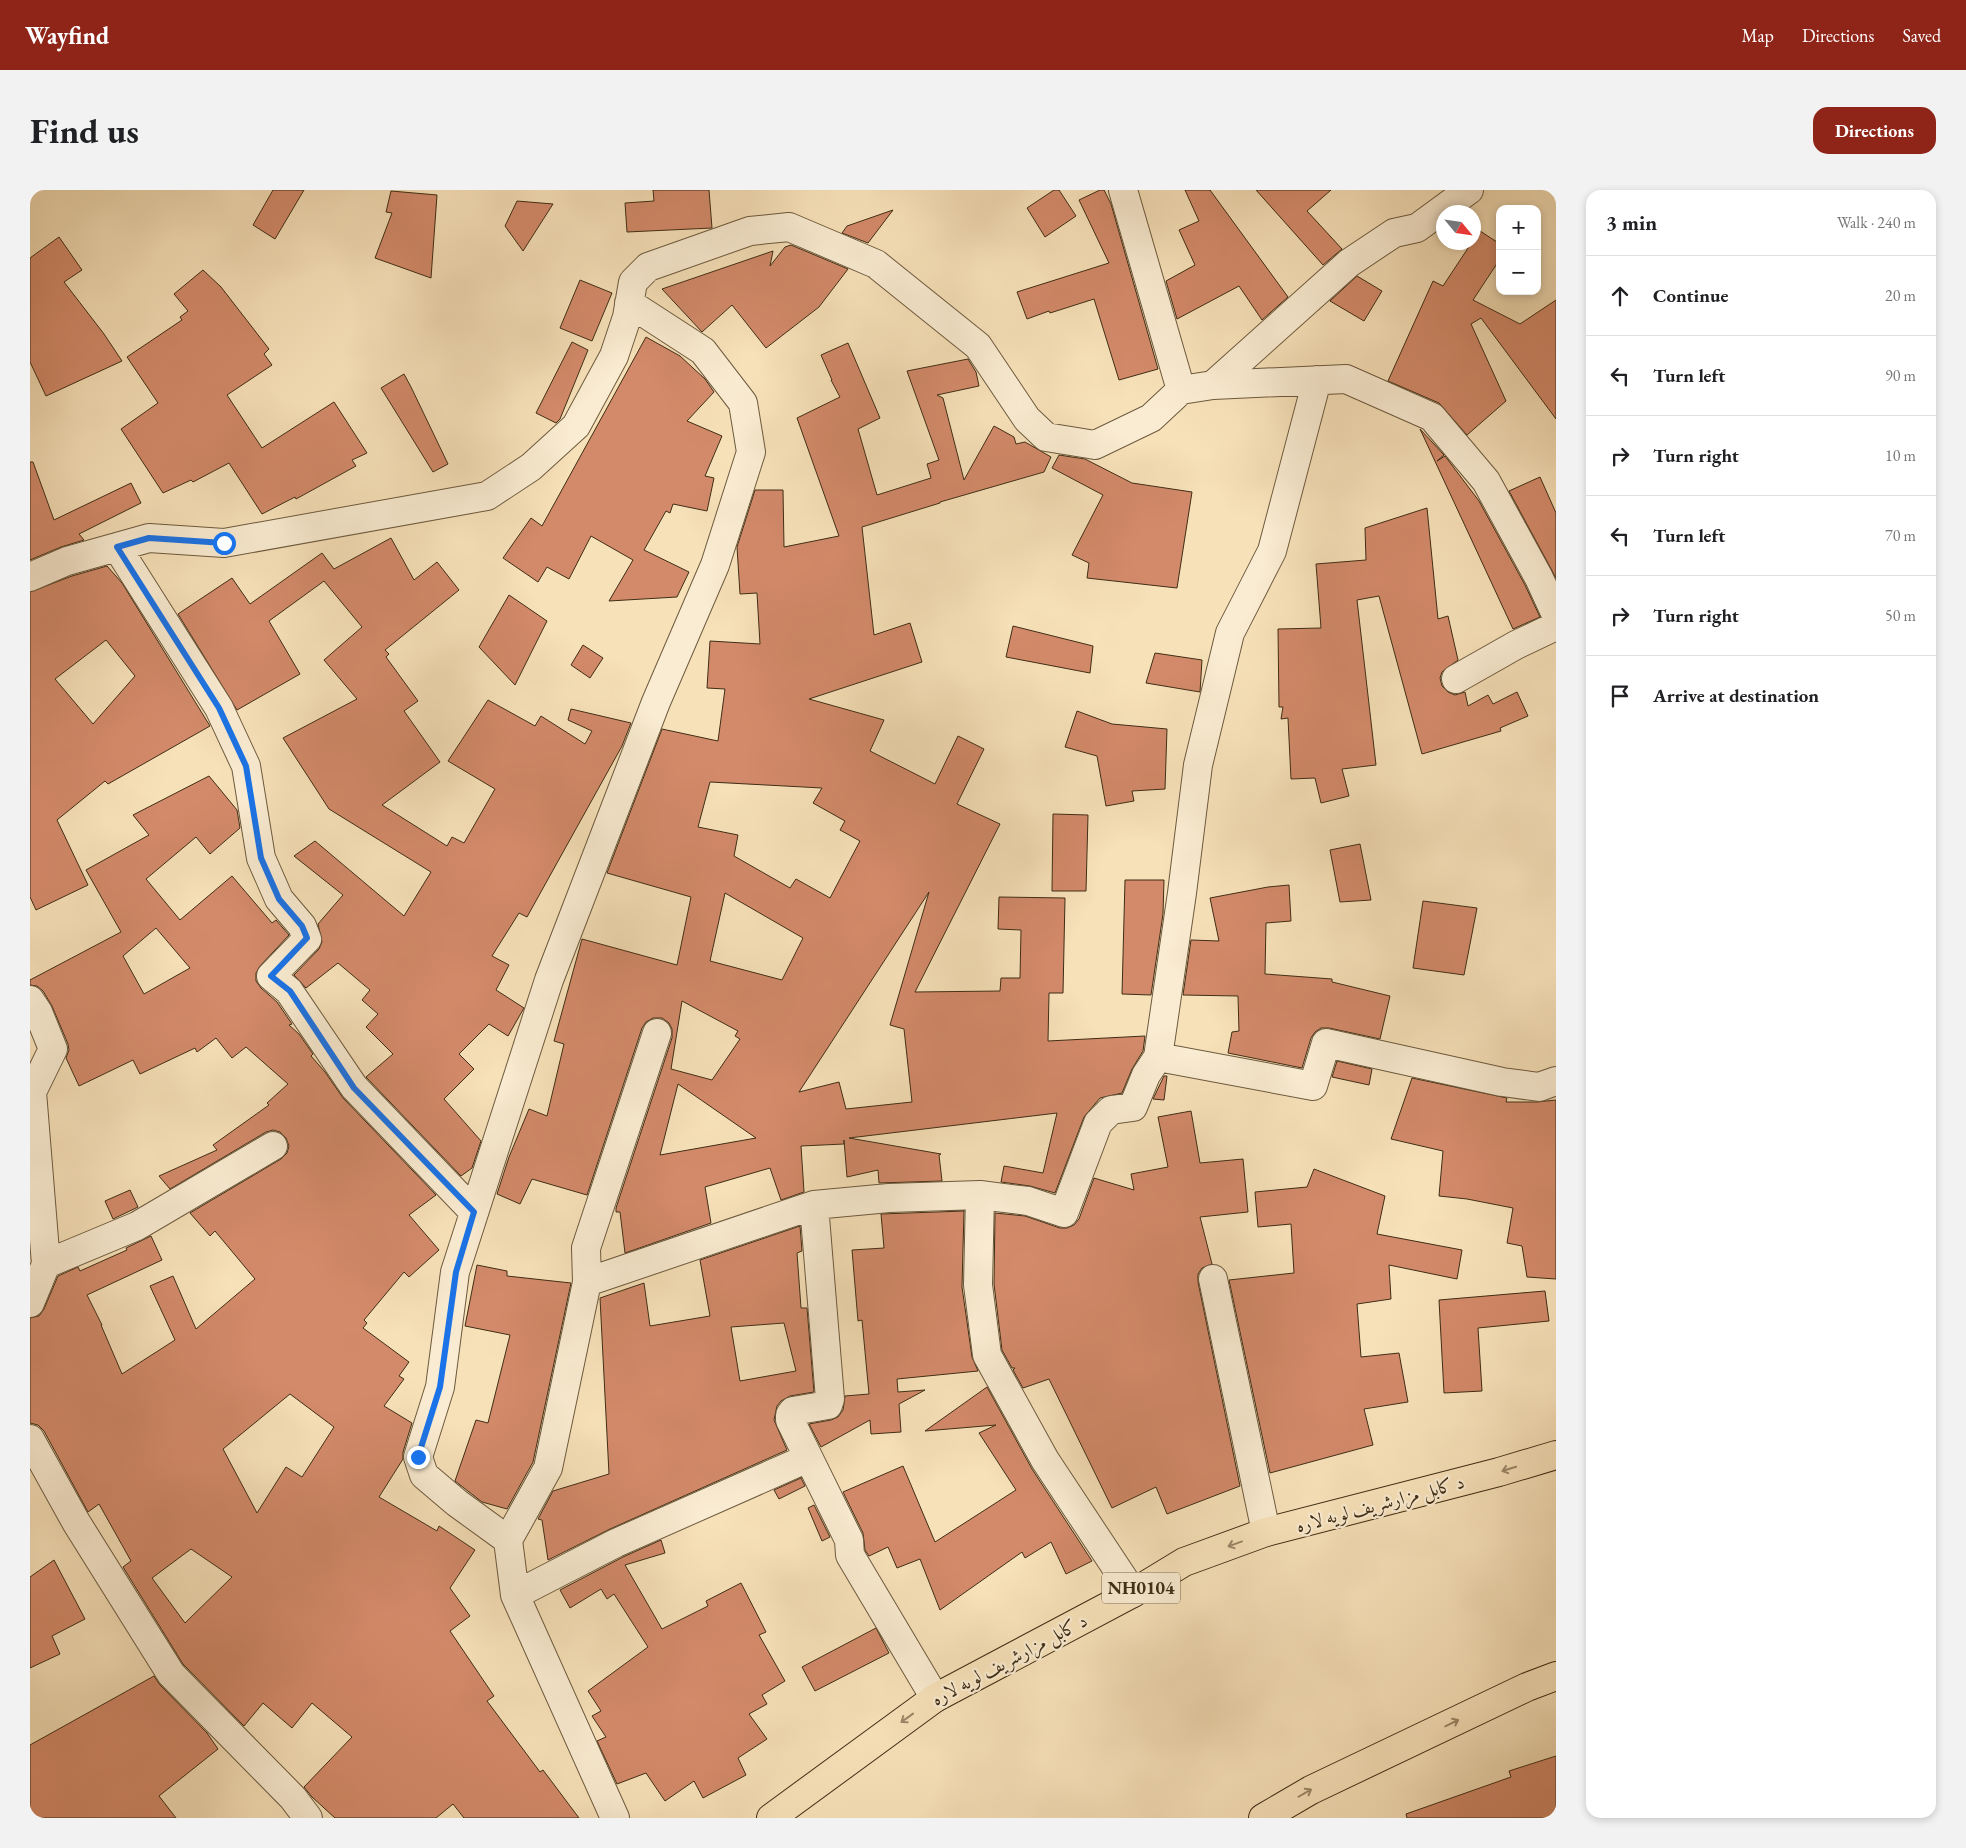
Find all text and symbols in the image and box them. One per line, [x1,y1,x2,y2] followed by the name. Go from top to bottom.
[25,20,109,51] text: Wayfind
[1742,24,1774,47] text: Map
[1802,24,1874,47] text: Directions
[1902,24,1941,47] text: Saved
[1813,107,1936,154] button: Directions
[30,108,139,153] text: Find us
[1436,205,1481,250] north arrow
[1496,205,1541,295] map controls
[1496,205,1541,250] button: +
[1606,209,1657,236] text: 3 min
[1837,212,1916,233] text: Walk · 240 m
[1496,250,1541,295] button: −
[1606,282,1634,310] icon: ahead
[1653,283,1728,308] text: Continue
[1885,285,1916,306] text: 20 m
[1606,362,1634,390] icon: left
[1653,363,1725,388] text: Turn left
[1885,365,1916,386] text: 90 m
[1606,442,1634,470] icon: right
[1653,443,1739,468] text: Turn right
[1885,445,1916,466] text: 10 m
[1606,522,1634,550] icon: left
[1653,523,1725,548] text: Turn left
[1885,525,1916,546] text: 70 m
[213,532,236,555] route start
[1606,602,1634,630] icon: right
[1653,603,1739,628] text: Turn right
[1885,605,1916,626] text: 50 m
[1606,682,1634,710] icon: arrive
[1653,683,1819,708] text: Arrive at destination
[407,1446,430,1469] route end
[1502,1464,1518,1474] one-way arrow
[1293,1469,1467,1539] street label: د کابل مزارشریف لویه لاره
[1227,1540,1243,1549] one-way arrow
[1102,1572,1180,1604] road number: NH0104
[927,1608,1092,1712] street label: د کابل مزارشریف لویه لاره
[900,1713,914,1723] one-way arrow
[1444,1718,1459,1727] one-way arrow
[1298,1788,1312,1798] one-way arrow

